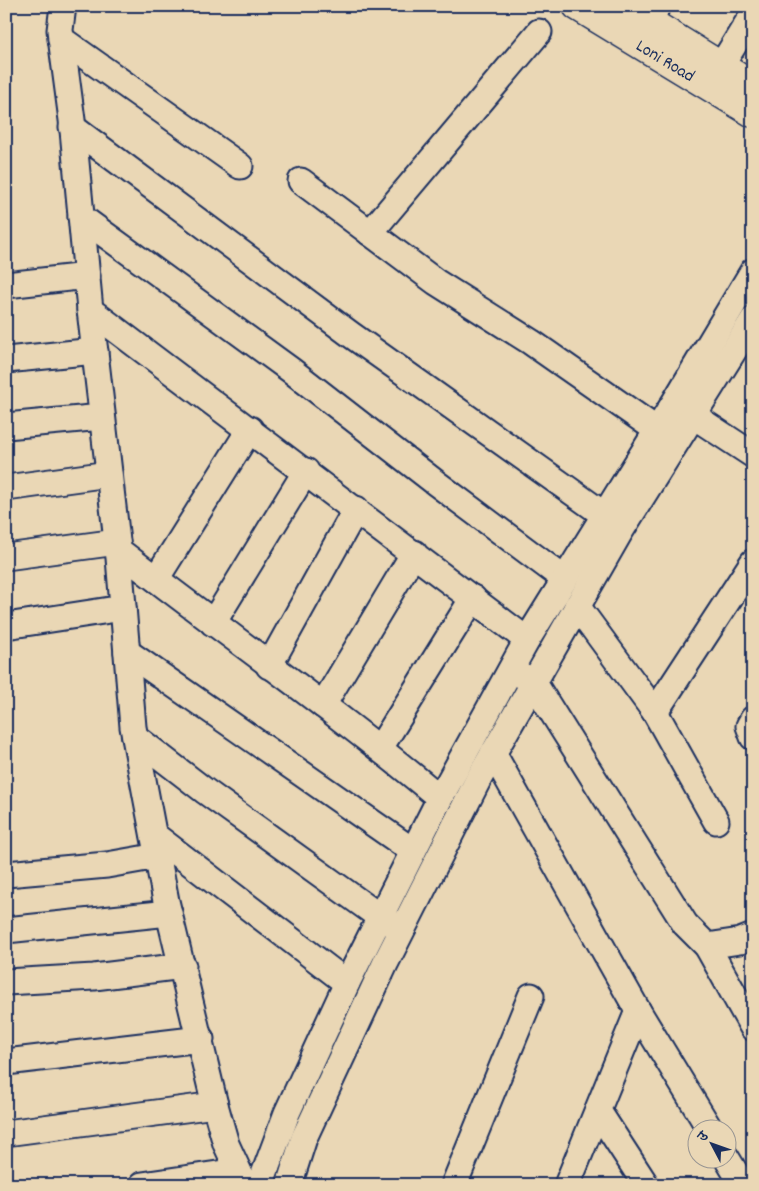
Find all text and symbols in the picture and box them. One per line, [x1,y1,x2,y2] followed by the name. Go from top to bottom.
[630,35,699,90] street label: Loni Road
[686,1118,736,1168] north arrow
[693,1126,715,1147] text: उ

